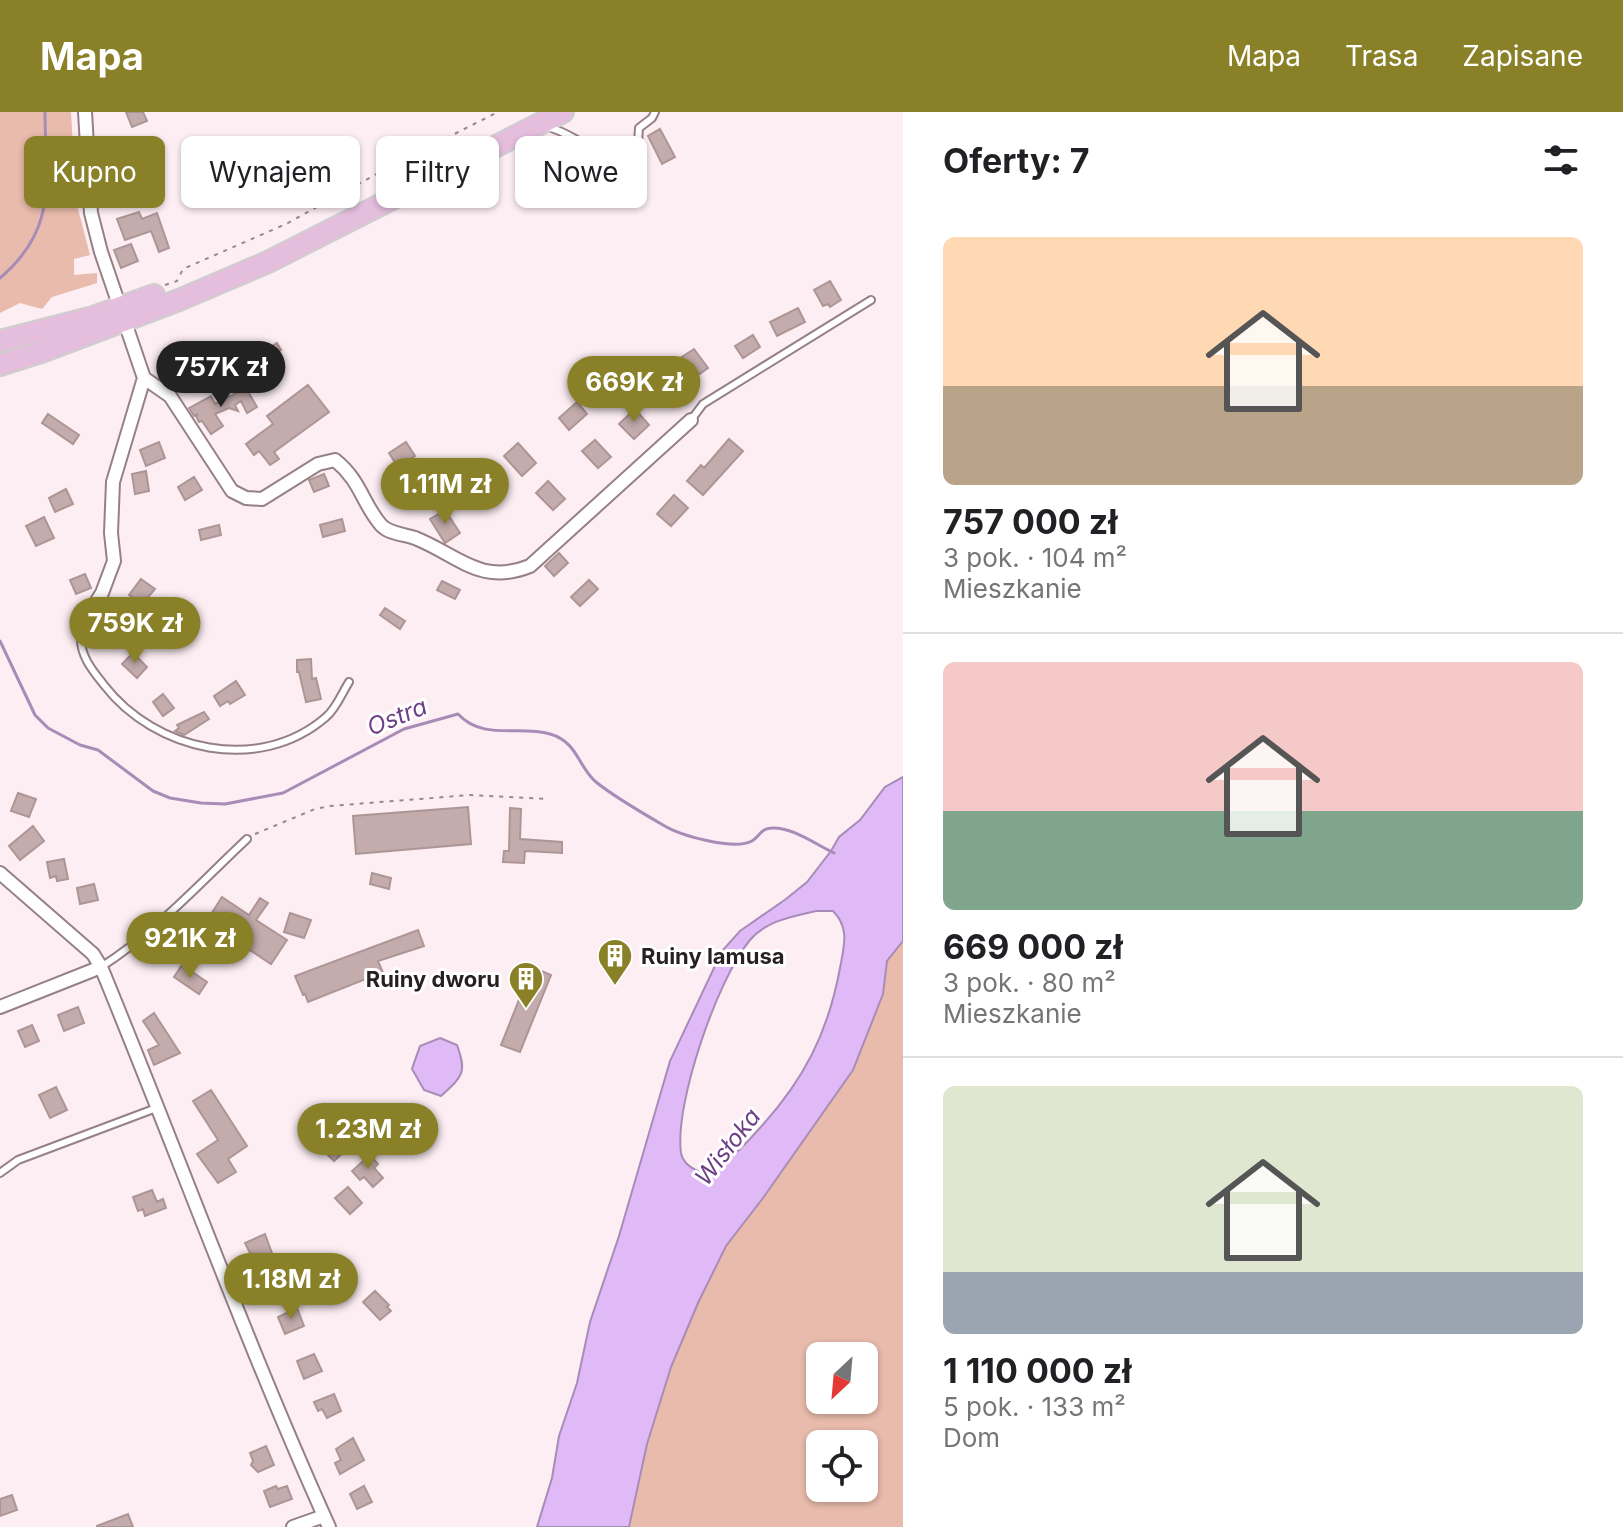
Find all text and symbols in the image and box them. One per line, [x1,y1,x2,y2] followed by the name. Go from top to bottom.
[40,33,144,79] text: Mapa
[1227,39,1301,73] text: Mapa
[1345,39,1418,73] text: Trasa
[1462,39,1583,73] text: Zapisane
[24,136,165,208] chip: Kupno
[181,136,360,208] chip: Wynajem
[376,136,499,208] chip: Filtry
[515,136,647,208] chip: Nowe
[1539,138,1583,182] icon: filters
[943,140,1090,181] text: Oferty: 7
[1191,289,1335,433] icon: home
[147,341,295,409] pin: 757K zł
[174,351,268,382] text: 757K zł
[560,356,708,424] pin: 669K zł
[585,366,683,397] text: 669K zł
[362,458,528,526] pin: 1.11M zł
[399,468,491,499] text: 1.11M zł
[943,501,1118,542] text: 757 000 zł
[943,542,1127,573] text: 3 pok. · 104 m²
[943,573,1082,604] text: Mieszkanie
[61,597,209,665] pin: 759K zł
[87,607,183,638] text: 759K zł
[363,691,431,742] water label: Ostra
[1191,714,1335,858] icon: home
[116,912,264,980] pin: 921K zł
[144,922,236,953] text: 921K zł
[943,926,1123,967] text: 669 000 zł
[596,937,634,987] building icon: Ruiny lamusa
[641,943,784,969] place label: Ruiny lamusa
[507,960,545,1010] building icon: Ruiny dworu
[366,966,500,992] place label: Ruiny dworu
[943,967,1116,998] text: 3 pok. · 80 m²
[943,998,1082,1029] text: Mieszkanie
[689,1102,767,1191] water label: Wisłoka
[285,1103,451,1171] pin: 1.23M zł
[315,1113,421,1144] text: 1.23M zł
[1191,1138,1335,1282] icon: home
[208,1253,374,1321] pin: 1.18M zł
[242,1263,340,1294] text: 1.18M zł
[806,1342,878,1414] north arrow
[806,1342,878,1502] map controls
[943,1350,1132,1391] text: 1 110 000 zł
[943,1391,1126,1422] text: 5 pok. · 133 m²
[943,1422,1000,1453] text: Dom
[806,1430,878,1502] button: locate

